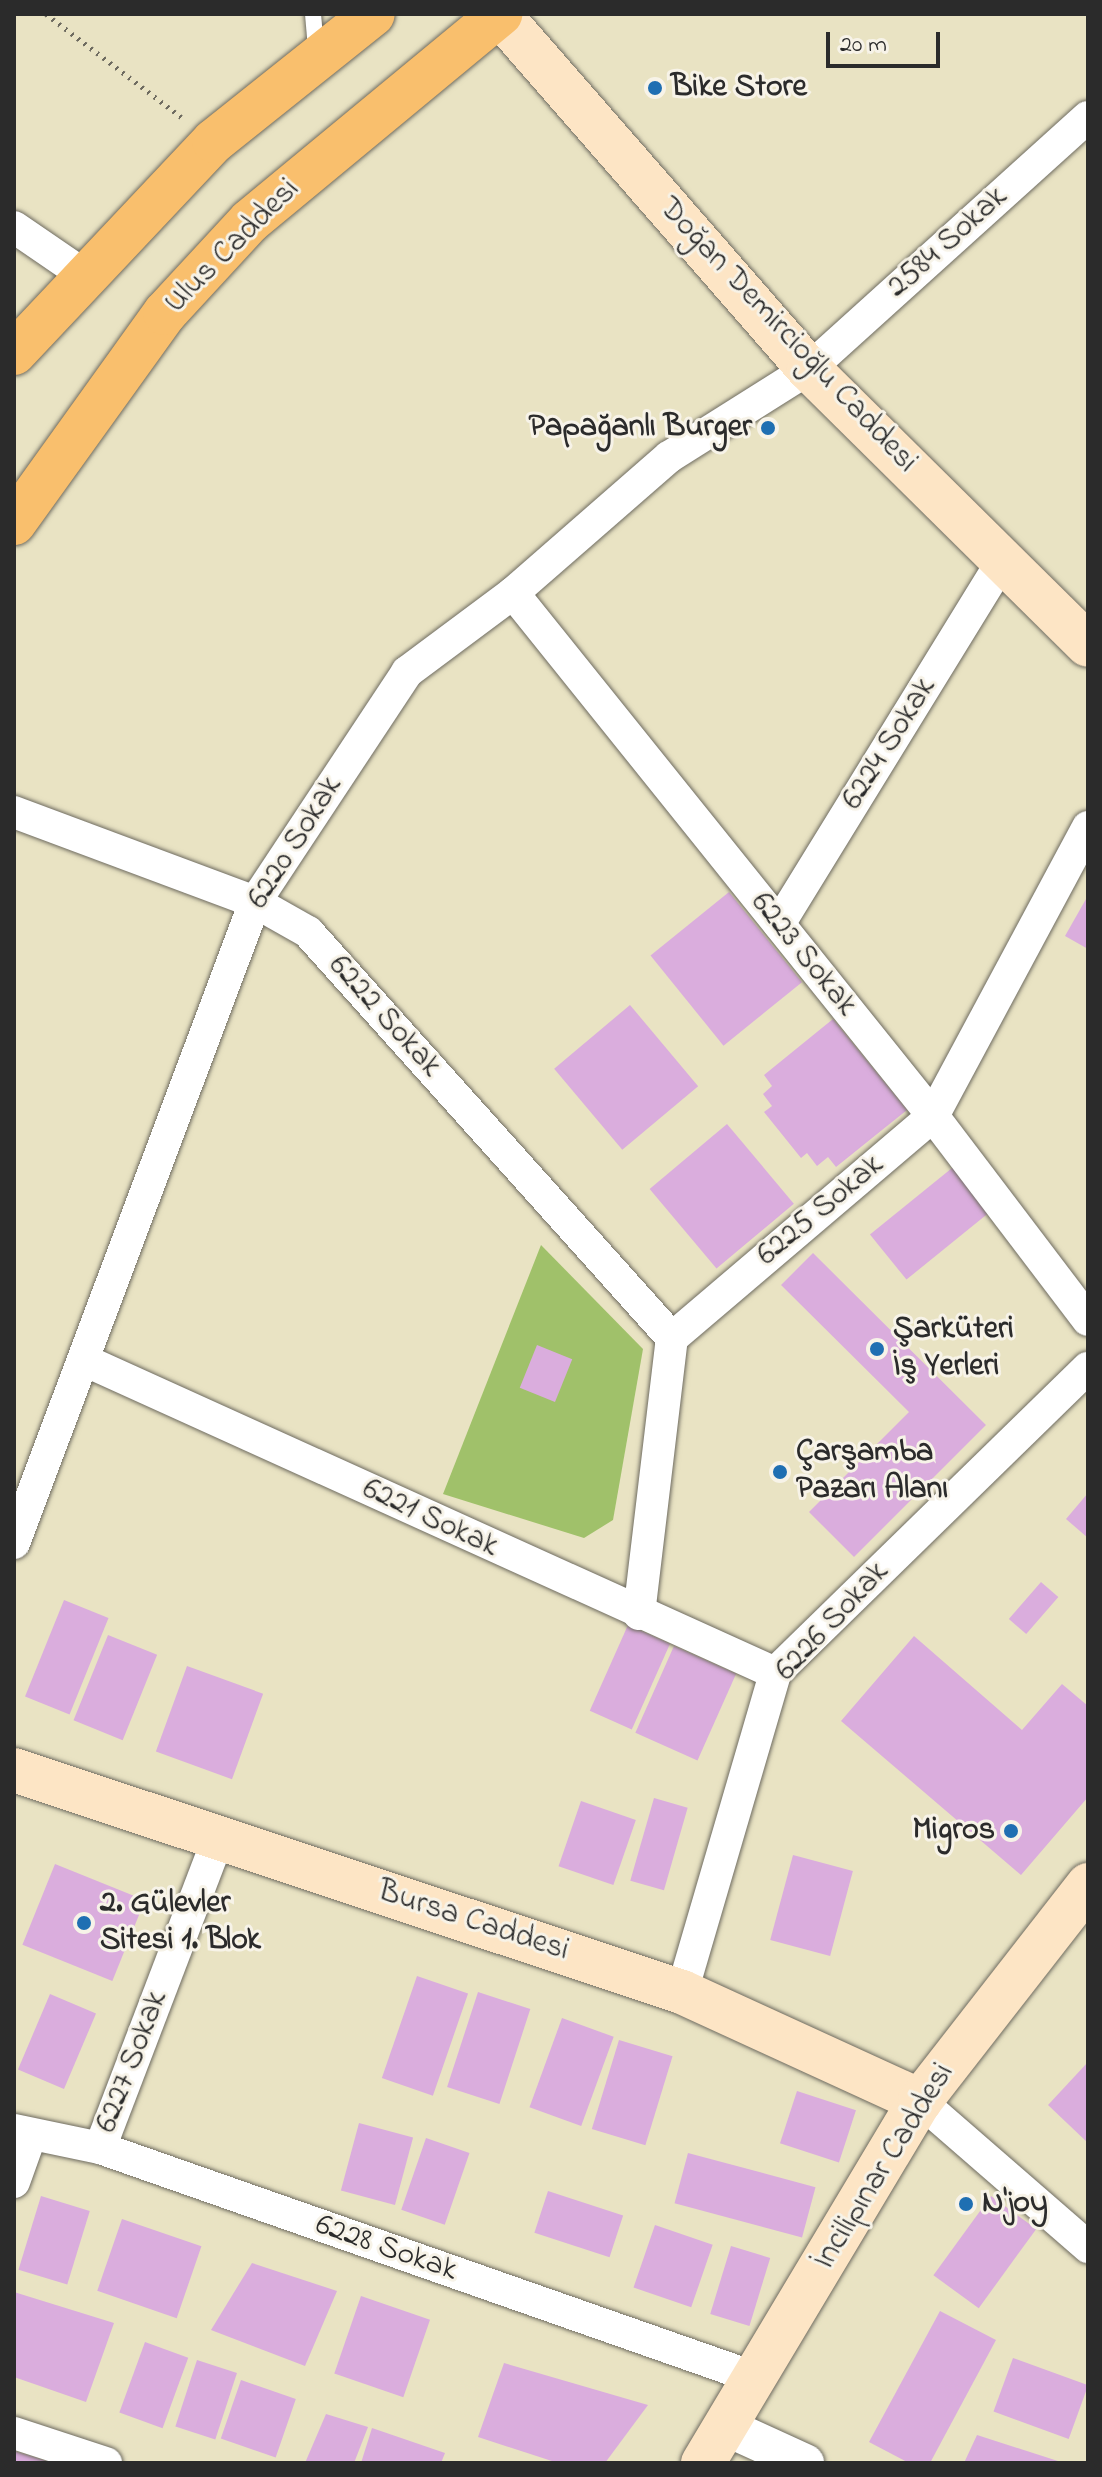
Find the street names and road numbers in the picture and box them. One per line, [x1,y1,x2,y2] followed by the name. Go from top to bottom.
[157,171,309,323] street label: Ulus Caddesi
[880,179,1016,307] street label: 2584 Sokak
[649,190,925,482] street label: Doğan Demircioğlu Caddesi
[834,671,946,817] street label: 6224 Sokak
[240,770,352,916] street label: 6220 Sokak
[741,885,865,1025] street label: 6223 Sokak
[319,948,449,1086] street label: 6222 Sokak
[750,1147,892,1275] street label: 6225 Sokak
[356,1471,504,1567] street label: 6221 Sokak
[768,1554,898,1690] street label: 6226 Sokak
[373,1873,573,1971] street label: Bursa Caddesi
[88,1986,178,2138] street label: 6227 Sokak
[806,2057,964,2277] street label: İncilipınar Caddesi
[310,2207,462,2291] street label: 6228 Sokak

